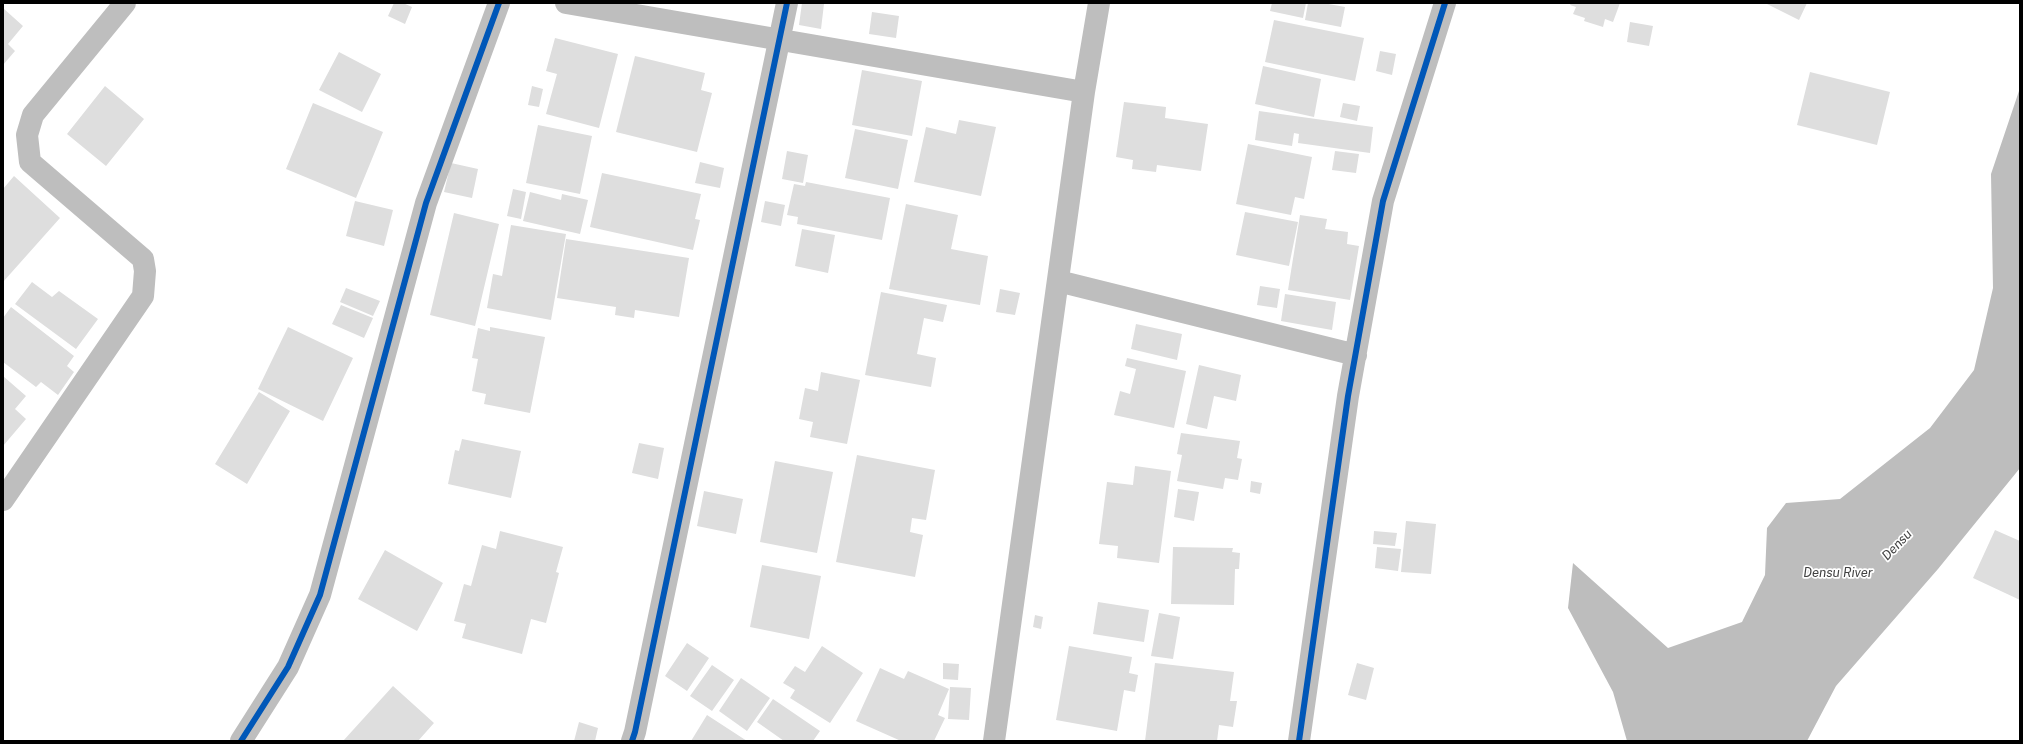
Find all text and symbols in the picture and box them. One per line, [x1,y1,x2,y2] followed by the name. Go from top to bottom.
[1879,526,1915,564] water label: Densu
[1803,565,1873,581] water label: Densu River

